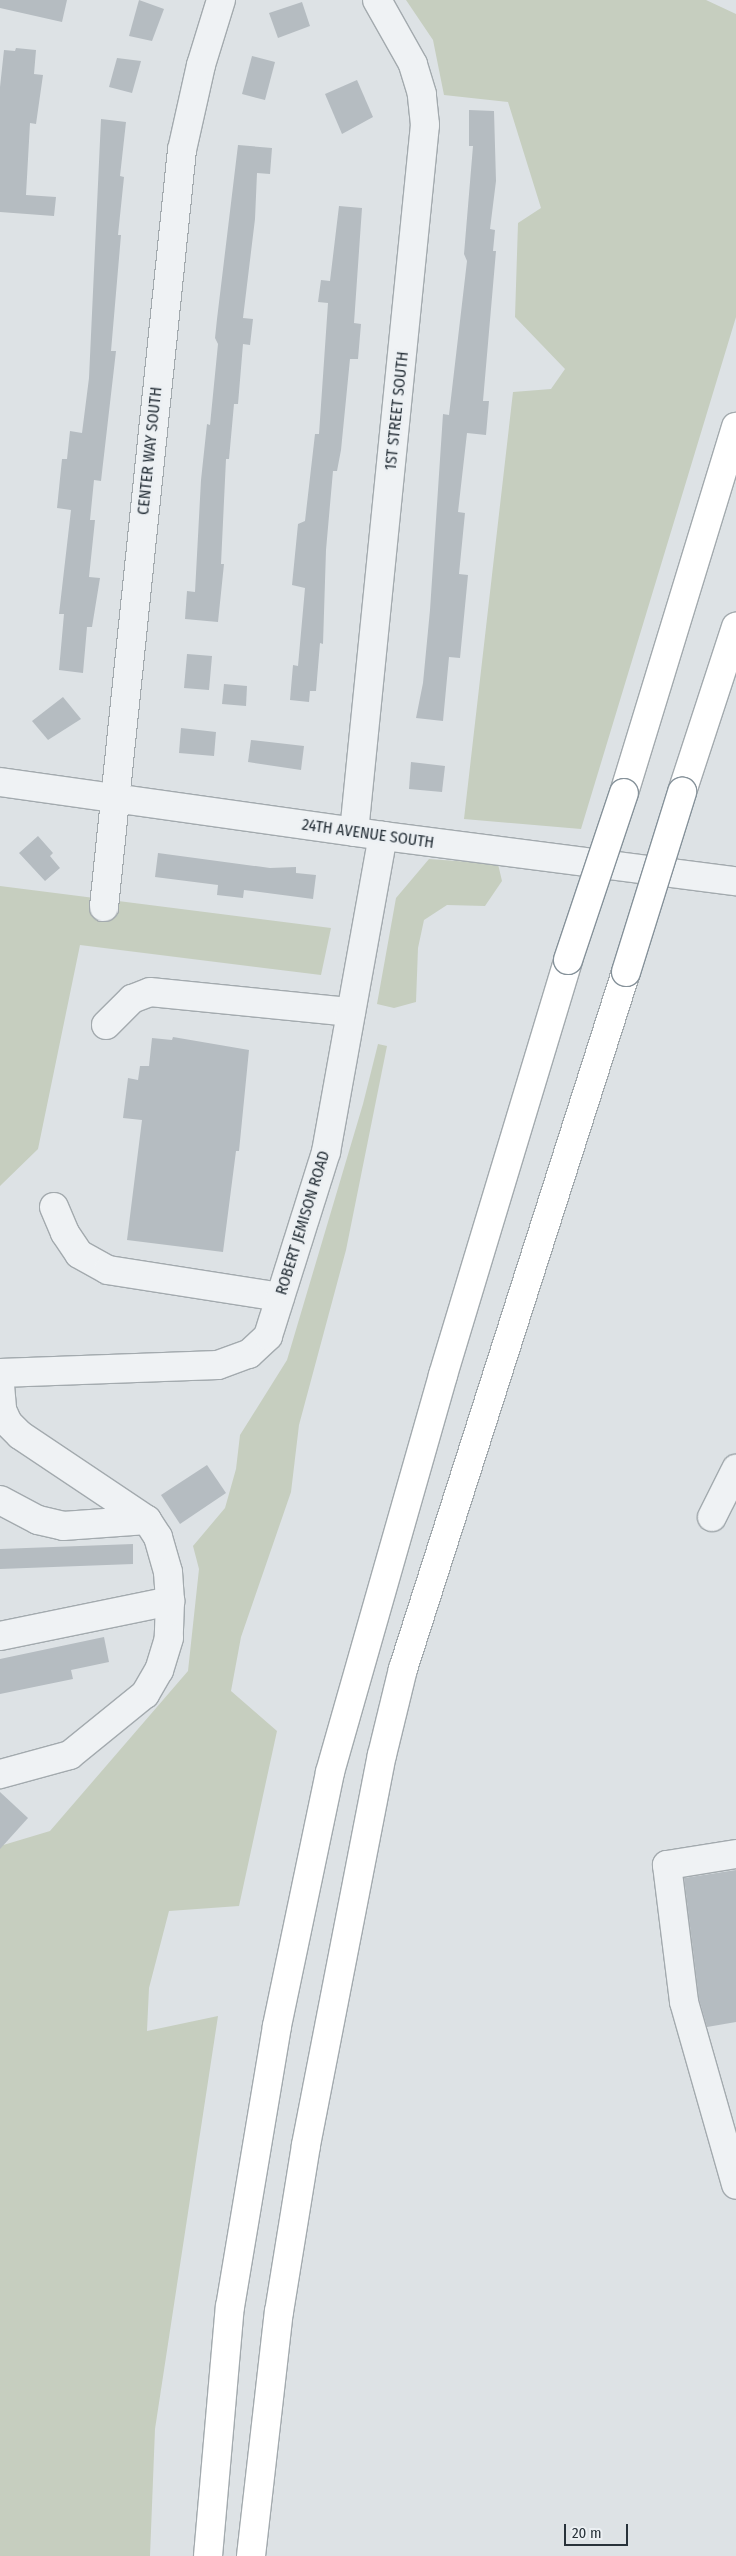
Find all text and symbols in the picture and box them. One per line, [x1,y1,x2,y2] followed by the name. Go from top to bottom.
[381,351,413,471] street label: 1ST STREET SOUTH
[134,386,166,516] street label: CENTER WAY SOUTH
[301,815,435,853] street label: 24TH AVENUE SOUTH
[272,1149,334,1297] street label: ROBERT JEMISON ROAD
[566,2514,630,2546] scale bar
[572,2524,602,2542] text: 20 m

